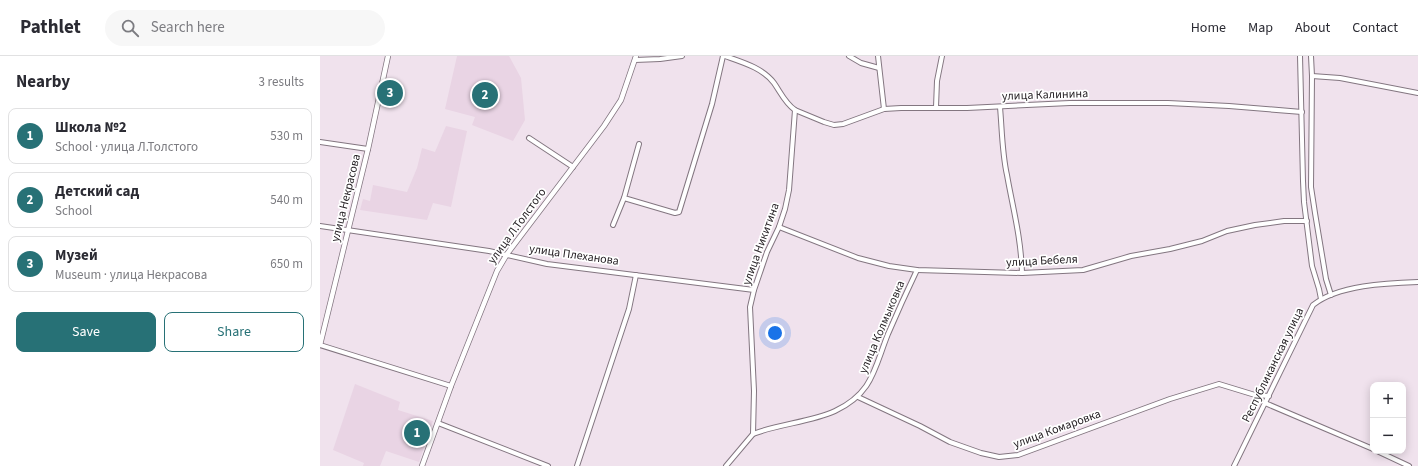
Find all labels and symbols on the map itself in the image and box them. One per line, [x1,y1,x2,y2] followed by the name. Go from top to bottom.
[377,78,403,108] pin: 3
[472,80,498,110] pin: 2
[1002,85,1088,105] street label: улица Калинина
[327,152,365,244] street label: улица Некрасова
[484,185,550,267] street label: улица Л.Толстого
[738,201,784,287] street label: улица Никитина
[528,240,620,270] street label: улица Плеханова
[1006,251,1078,271] street label: улица Бебеля
[855,278,909,376] street label: улица Колмыковка
[1238,305,1308,425] street label: Республиканская улица
[765,323,785,343] your location
[1011,405,1103,453] street label: улица Комаровка
[404,418,430,448] pin: 1

